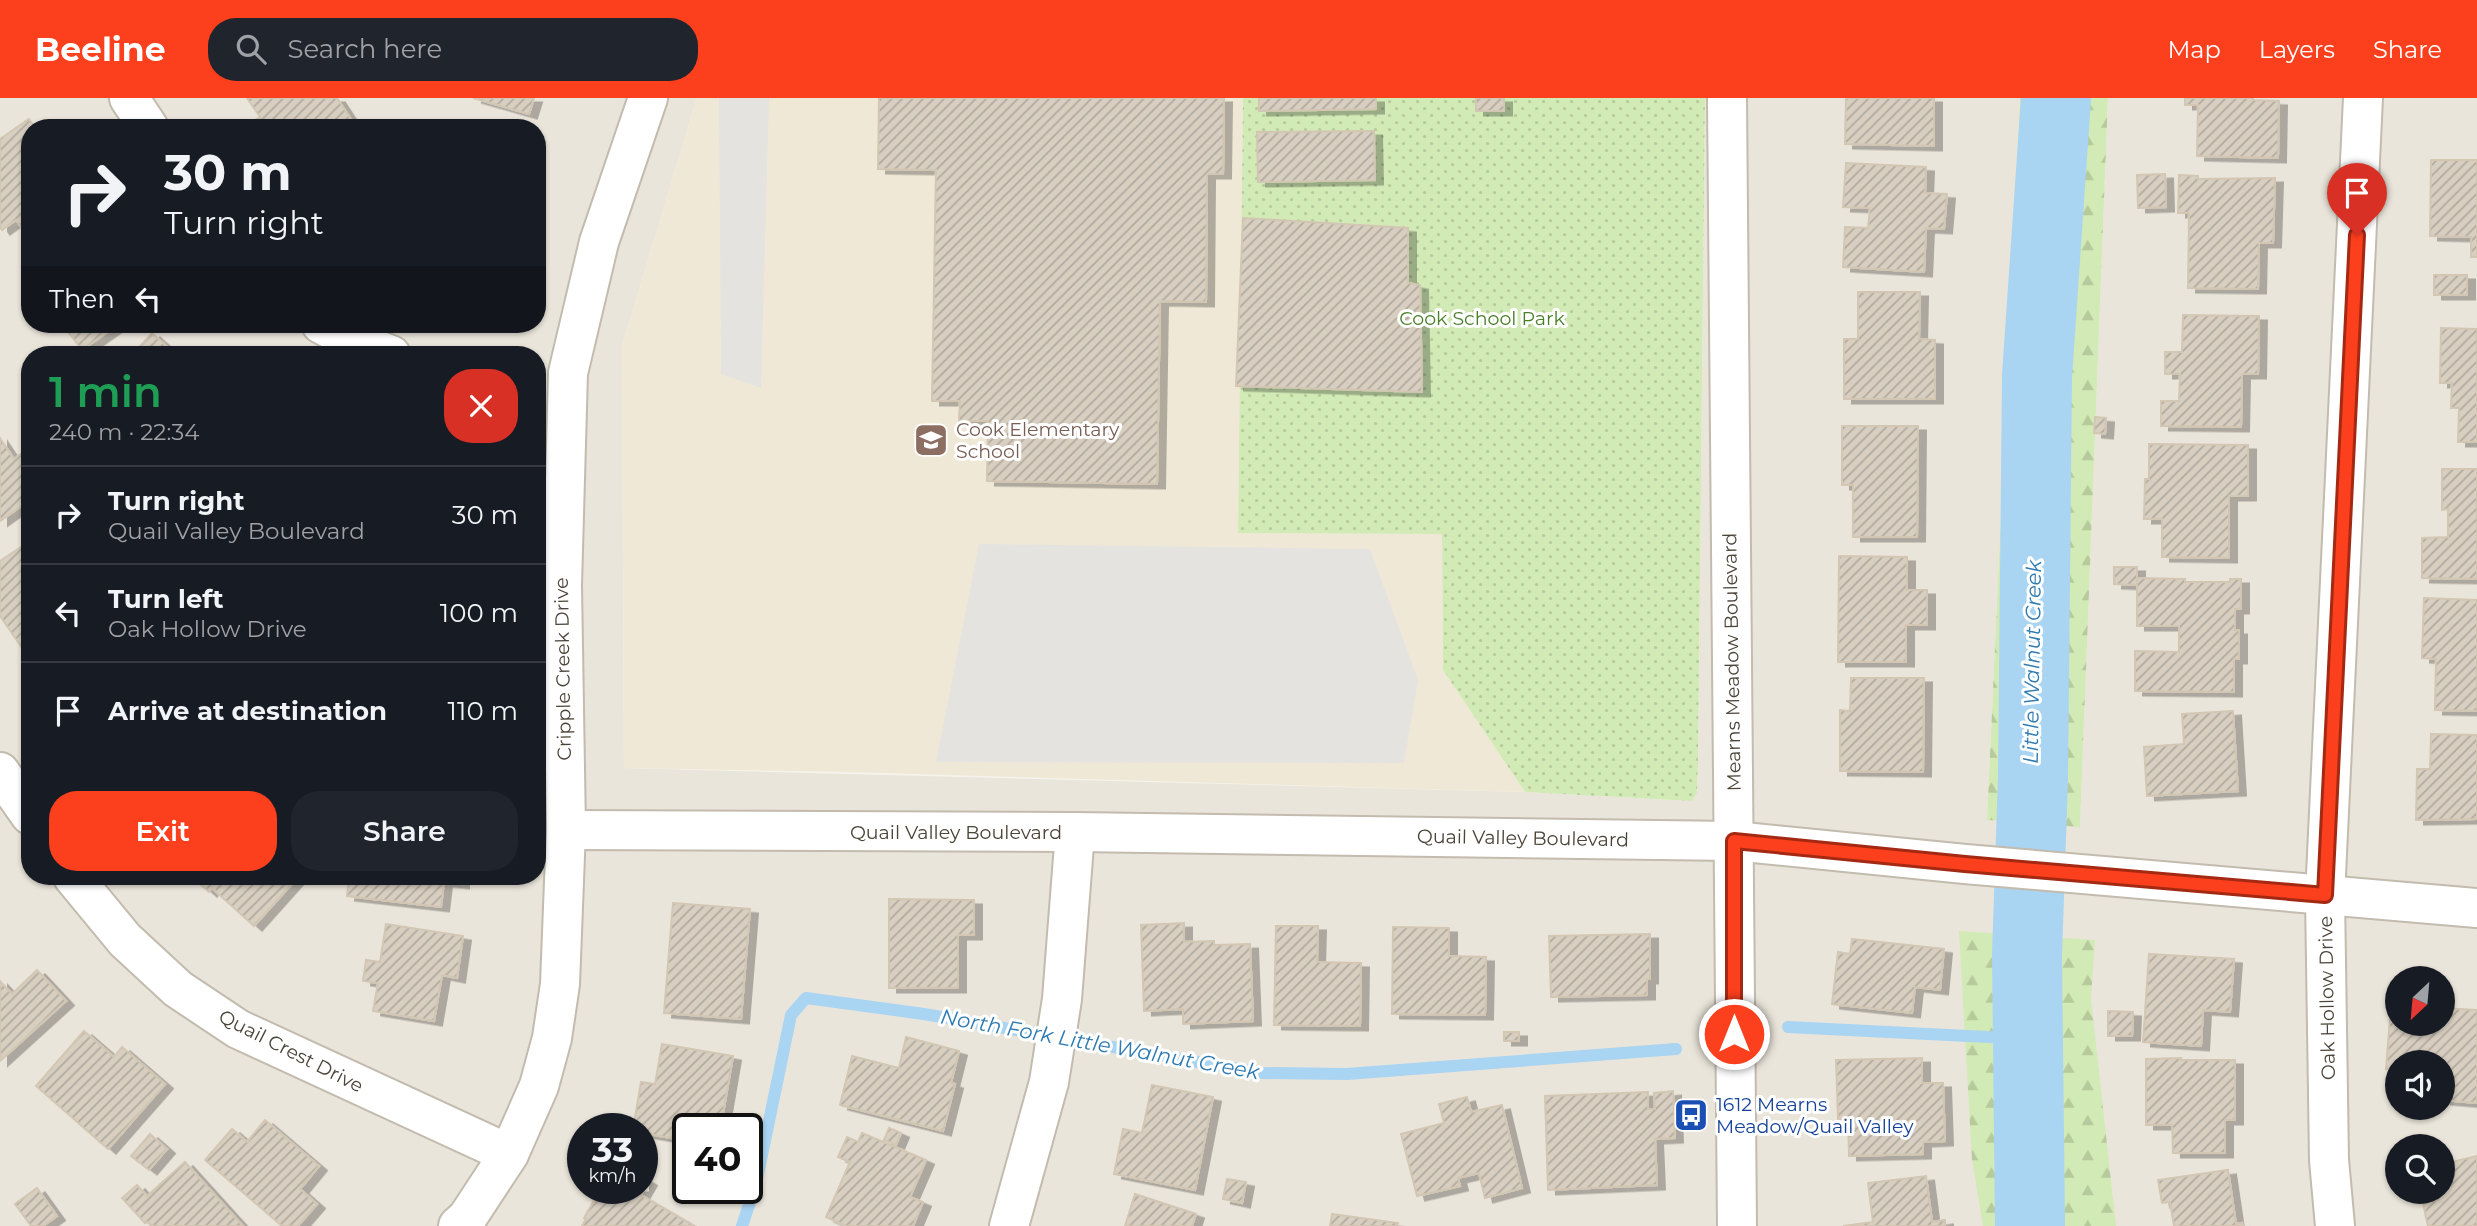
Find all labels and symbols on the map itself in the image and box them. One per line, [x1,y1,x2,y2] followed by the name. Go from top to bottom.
[2327,163,2387,235] pin
[1399,307,1565,330] park label: Cook School Park
[956,418,1120,463] place label: Cook Elementary School
[912,421,950,459] school or university icon: Cook Elementary School
[1718,532,1746,792] street label: Mearns Meadow Boulevard
[2018,558,2046,764] water label: Little Walnut Creek
[550,577,576,761] street label: Cripple Creek Drive
[850,821,1062,844] street label: Quail Valley Boulevard
[1417,825,1629,851] street label: Quail Valley Boulevard
[2314,916,2340,1080] street label: Oak Hollow Drive
[2385,966,2455,1036] north arrow
[1697,997,1771,1071] position arrow
[939,1004,1263,1085] water label: North Fork Little Walnut Creek
[215,1005,367,1097] street label: Quail Crest Drive
[1716,1093,1914,1138] place label: 1612 Mearns Meadow/Quail Valley
[1672,1096,1710,1134] bus stop icon: 1612 Mearns Meadow/Quail Valley
[672,1113,763,1204] speed limit sign: 40

